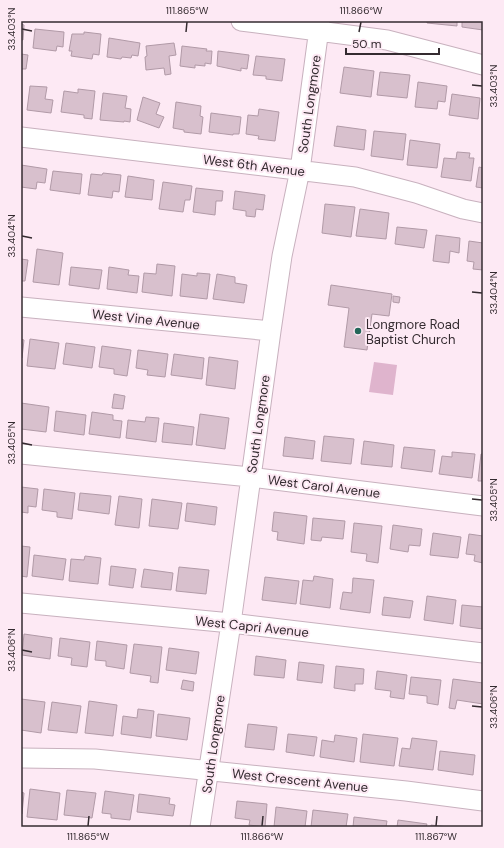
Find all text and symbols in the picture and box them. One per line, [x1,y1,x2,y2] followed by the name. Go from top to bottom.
[166,4,209,17] text: 111.865°W
[339,4,383,17] text: 111.866°W
[5,7,18,50] text: 33.403°N
[346,30,439,56] scale bar
[352,36,381,52] text: 50 m
[294,54,325,154] street label: South Longmore
[487,64,500,107] text: 33.403°N
[202,151,306,180] street label: West 6th Avenue
[5,214,18,258] text: 33.404°N
[487,271,500,315] text: 33.404°N
[91,305,201,334] street label: West Vine Avenue
[366,316,460,348] place label: Longmore Road Baptist Church
[353,326,363,336] marker: Longmore Road Baptist Church
[243,374,274,474] street label: South Longmore
[5,421,18,465] text: 33.405°N
[267,471,381,502] street label: West Carol Avenue
[487,478,500,522] text: 33.405°N
[194,612,310,641] street label: West Capri Avenue
[5,628,18,672] text: 33.406°N
[487,685,500,729] text: 33.406°N
[198,694,229,794] street label: South Longmore
[231,765,369,796] street label: West Crescent Avenue
[67,830,110,843] text: 111.865°W
[240,830,284,843] text: 111.866°W
[415,830,457,843] text: 111.867°W

